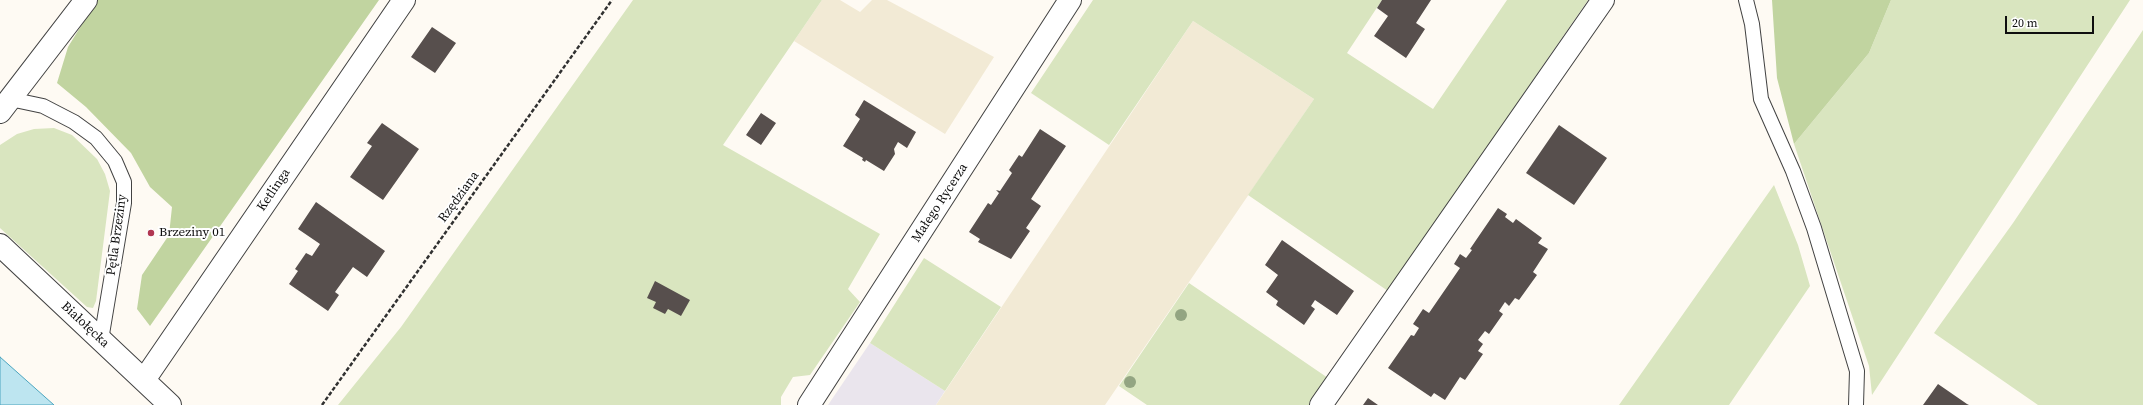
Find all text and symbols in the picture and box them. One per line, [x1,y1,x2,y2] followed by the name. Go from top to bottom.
[2007,8,2096,34] scale bar
[2012,15,2038,31] text: 20 m
[909,161,971,245] street label: Małego Rycerza
[254,166,294,214] street label: Ketlinga
[435,168,483,226] street label: Rzędziana
[104,193,130,277] street label: Pętla Brzeziny
[159,225,225,241] place label: Brzeziny 01
[146,228,156,238] marker: Brzeziny 01
[58,299,112,351] street label: Białołęcka

